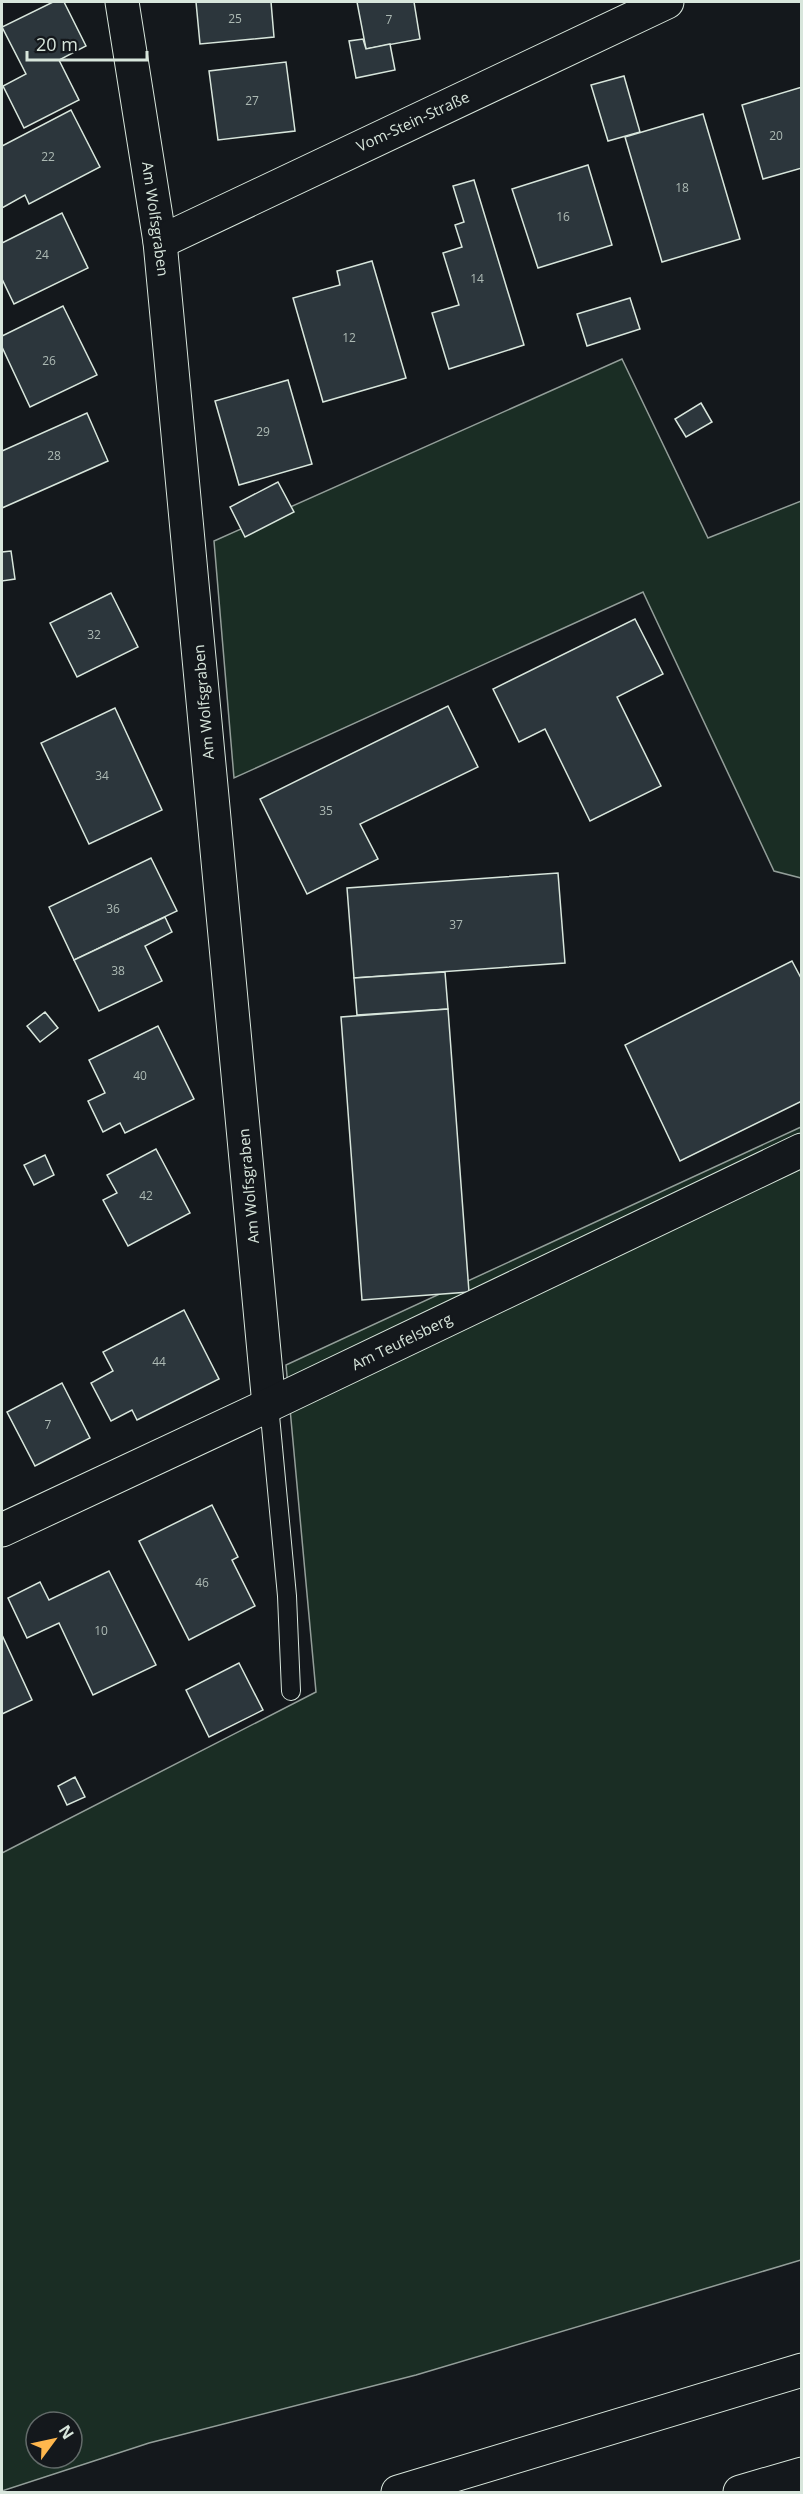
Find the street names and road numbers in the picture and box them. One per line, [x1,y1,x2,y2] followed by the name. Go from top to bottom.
[353,86,472,156] street label: Vom-Stein-Straße
[138,160,174,277] street label: Am Wolfsgraben
[188,644,218,761] street label: Am Wolfsgraben
[233,1128,263,1245] street label: Am Wolfsgraben
[348,1308,455,1374] street label: Am Teufelsberg

